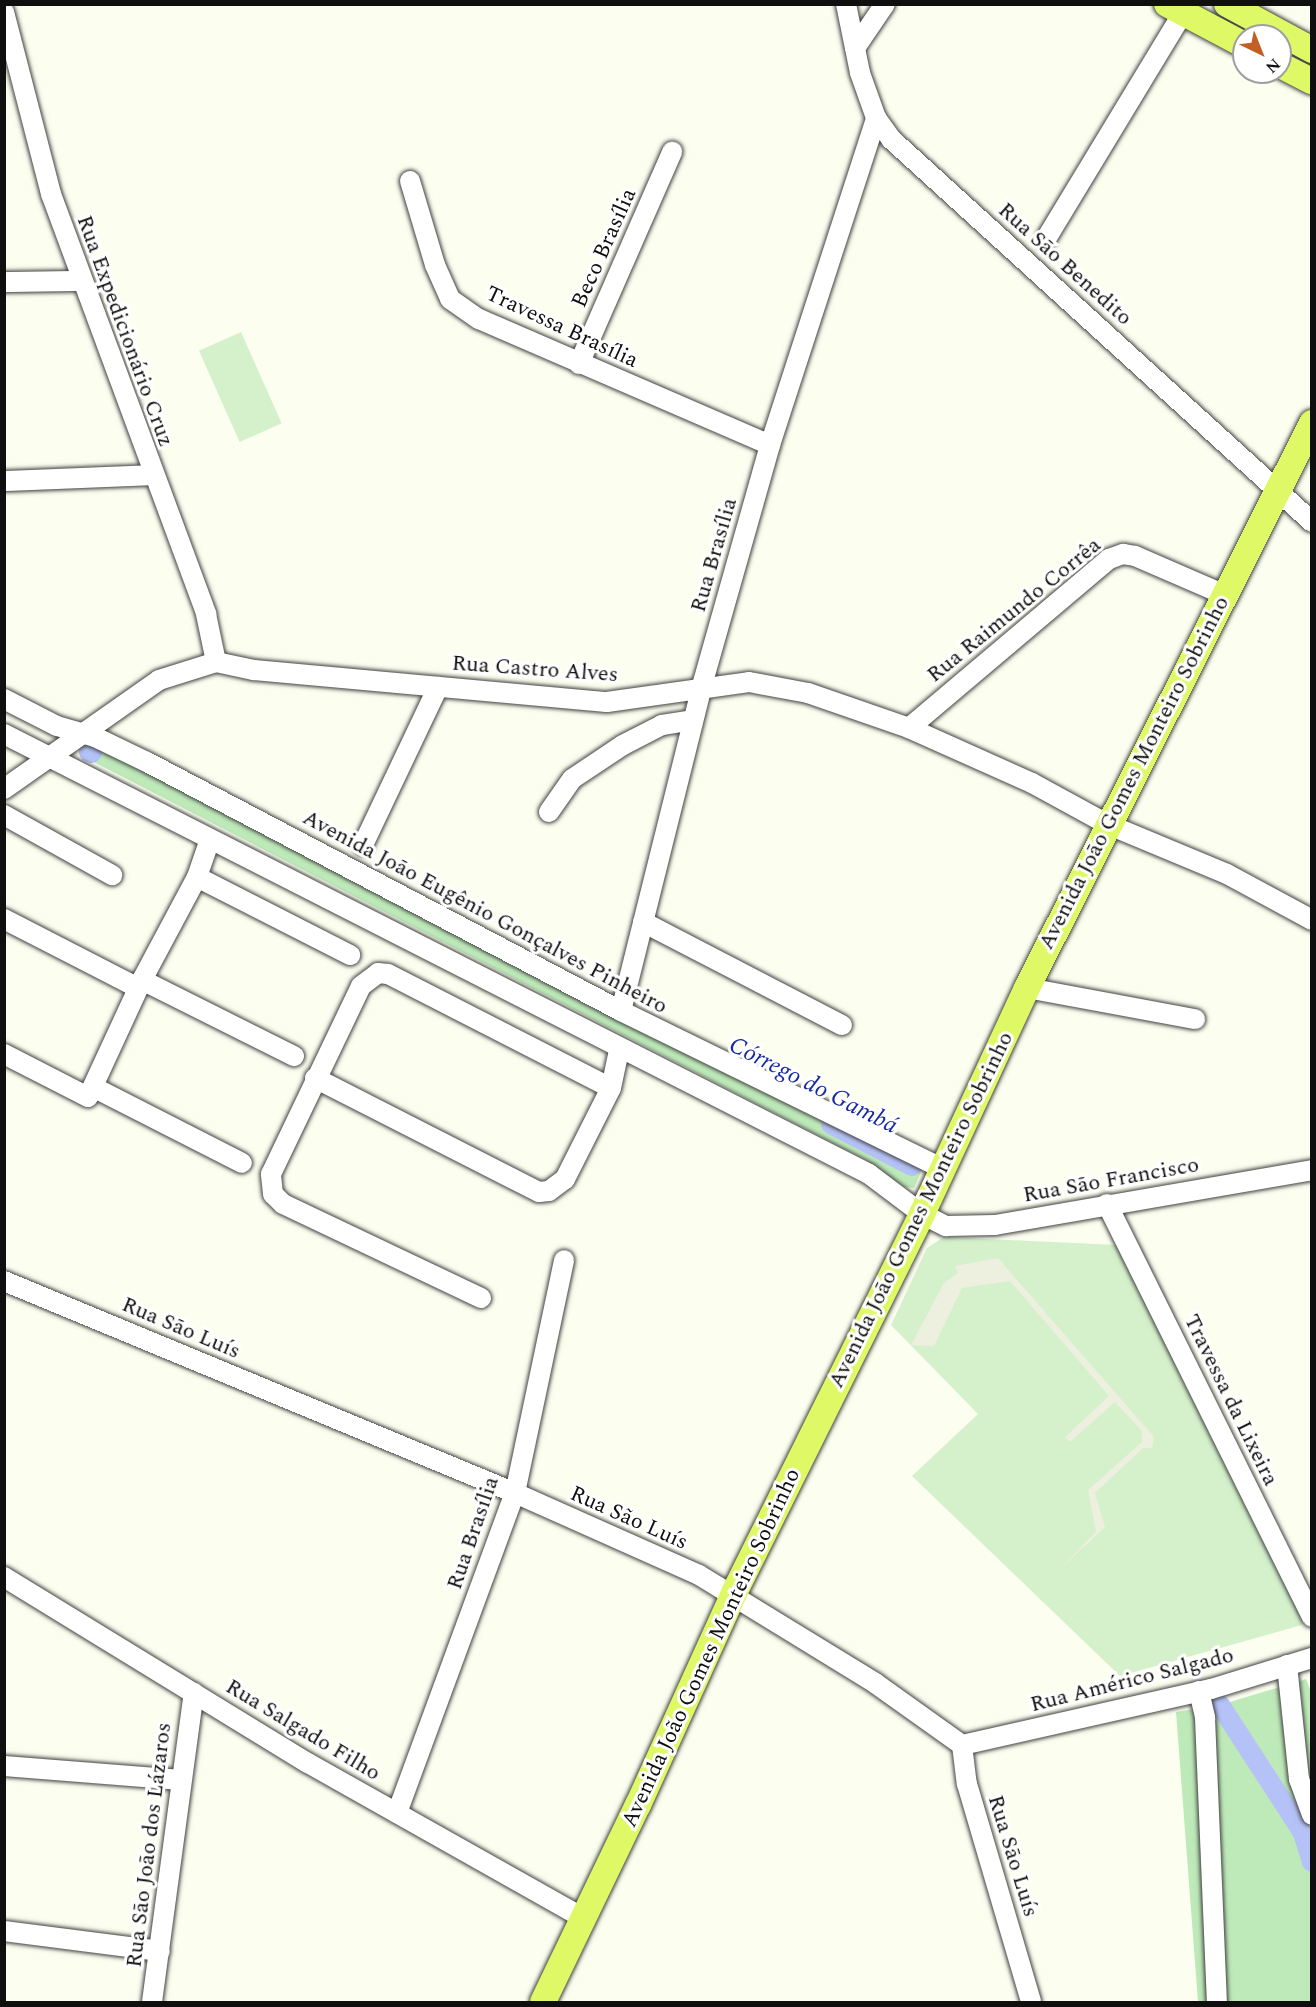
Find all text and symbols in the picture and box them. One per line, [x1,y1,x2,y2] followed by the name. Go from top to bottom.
[1232,24,1292,84] north arrow
[1260,52,1286,79] text: N
[566,184,642,312] street label: Beco Brasília
[993,197,1137,331] street label: Rua São Benedito
[71,212,179,450] street label: Rua Expedicionário Cruz
[482,280,642,374] street label: Travessa Brasília
[685,495,743,615] street label: Rua Brasília
[922,532,1106,688] street label: Rua Raimundo Corrêa
[1033,592,1235,954] street label: Avenida João Gomes Monteiro Sobrinho
[451,650,619,688] street label: Rua Castro Alves
[298,804,672,1020] street label: Avenida João Eugênio Gonçalves Pinheiro
[823,1028,1019,1392] street label: Avenida João Gomes Monteiro Sobrinho
[724,1031,902,1141] water label: Córrego do Gambá
[1021,1152,1201,1208] street label: Rua São Francisco
[118,1291,244,1365] street label: Rua São Luís
[1178,1310,1284,1490] street label: Travessa da Lixeira
[616,1464,806,1832] street label: Avenida João Gomes Monteiro Sobrinho
[441,1473,505,1593] street label: Rua Brasília
[566,1480,692,1556] street label: Rua São Luís
[1028,1642,1236,1718] street label: Rua Américo Salgado
[221,1673,385,1787] street label: Rua Salgado Filho
[121,1721,177,1969] street label: Rua São João dos Lázaros
[982,1792,1044,1920] street label: Rua São Luís

